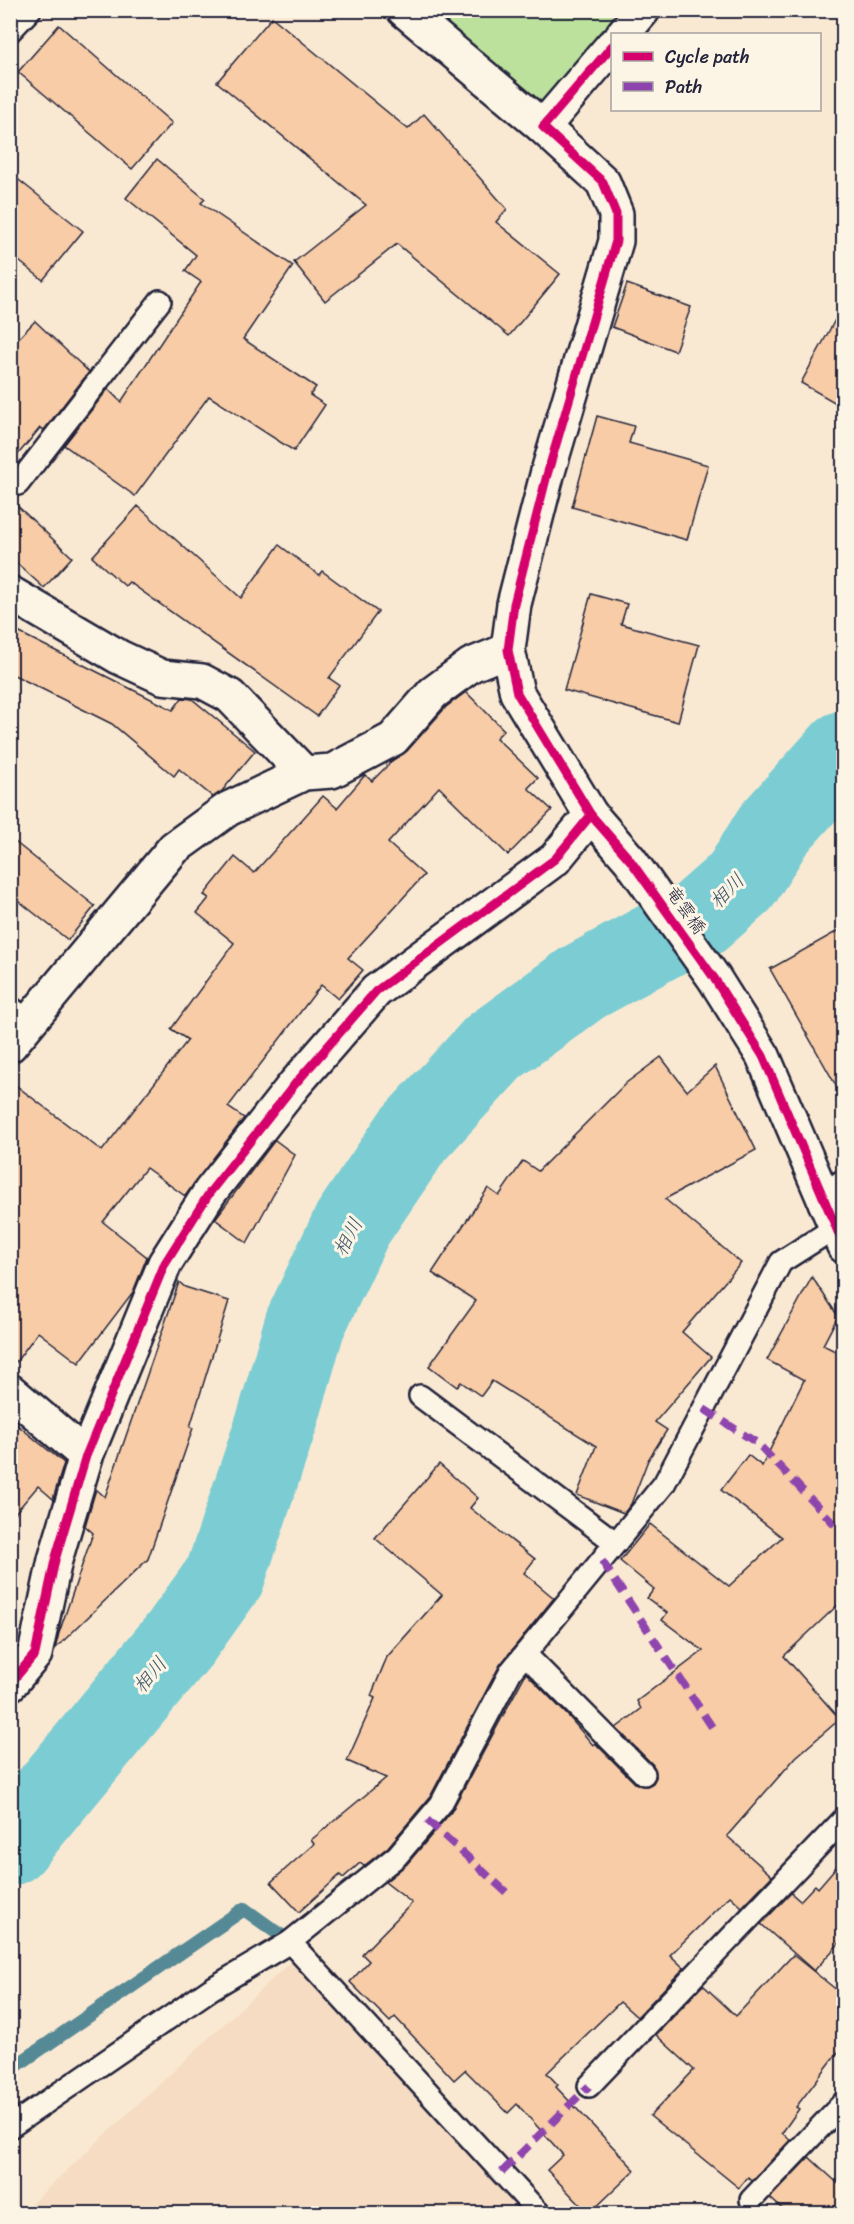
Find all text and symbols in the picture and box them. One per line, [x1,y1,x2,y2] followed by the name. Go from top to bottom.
[611,33,821,111] legend
[665,41,749,73] text: Cycle path
[665,71,702,103] text: Path
[700,864,754,918] water label: 相川
[657,879,715,941] street label: 竜雲橋
[323,1211,373,1263] water label: 相川
[124,1648,176,1702] water label: 相川

